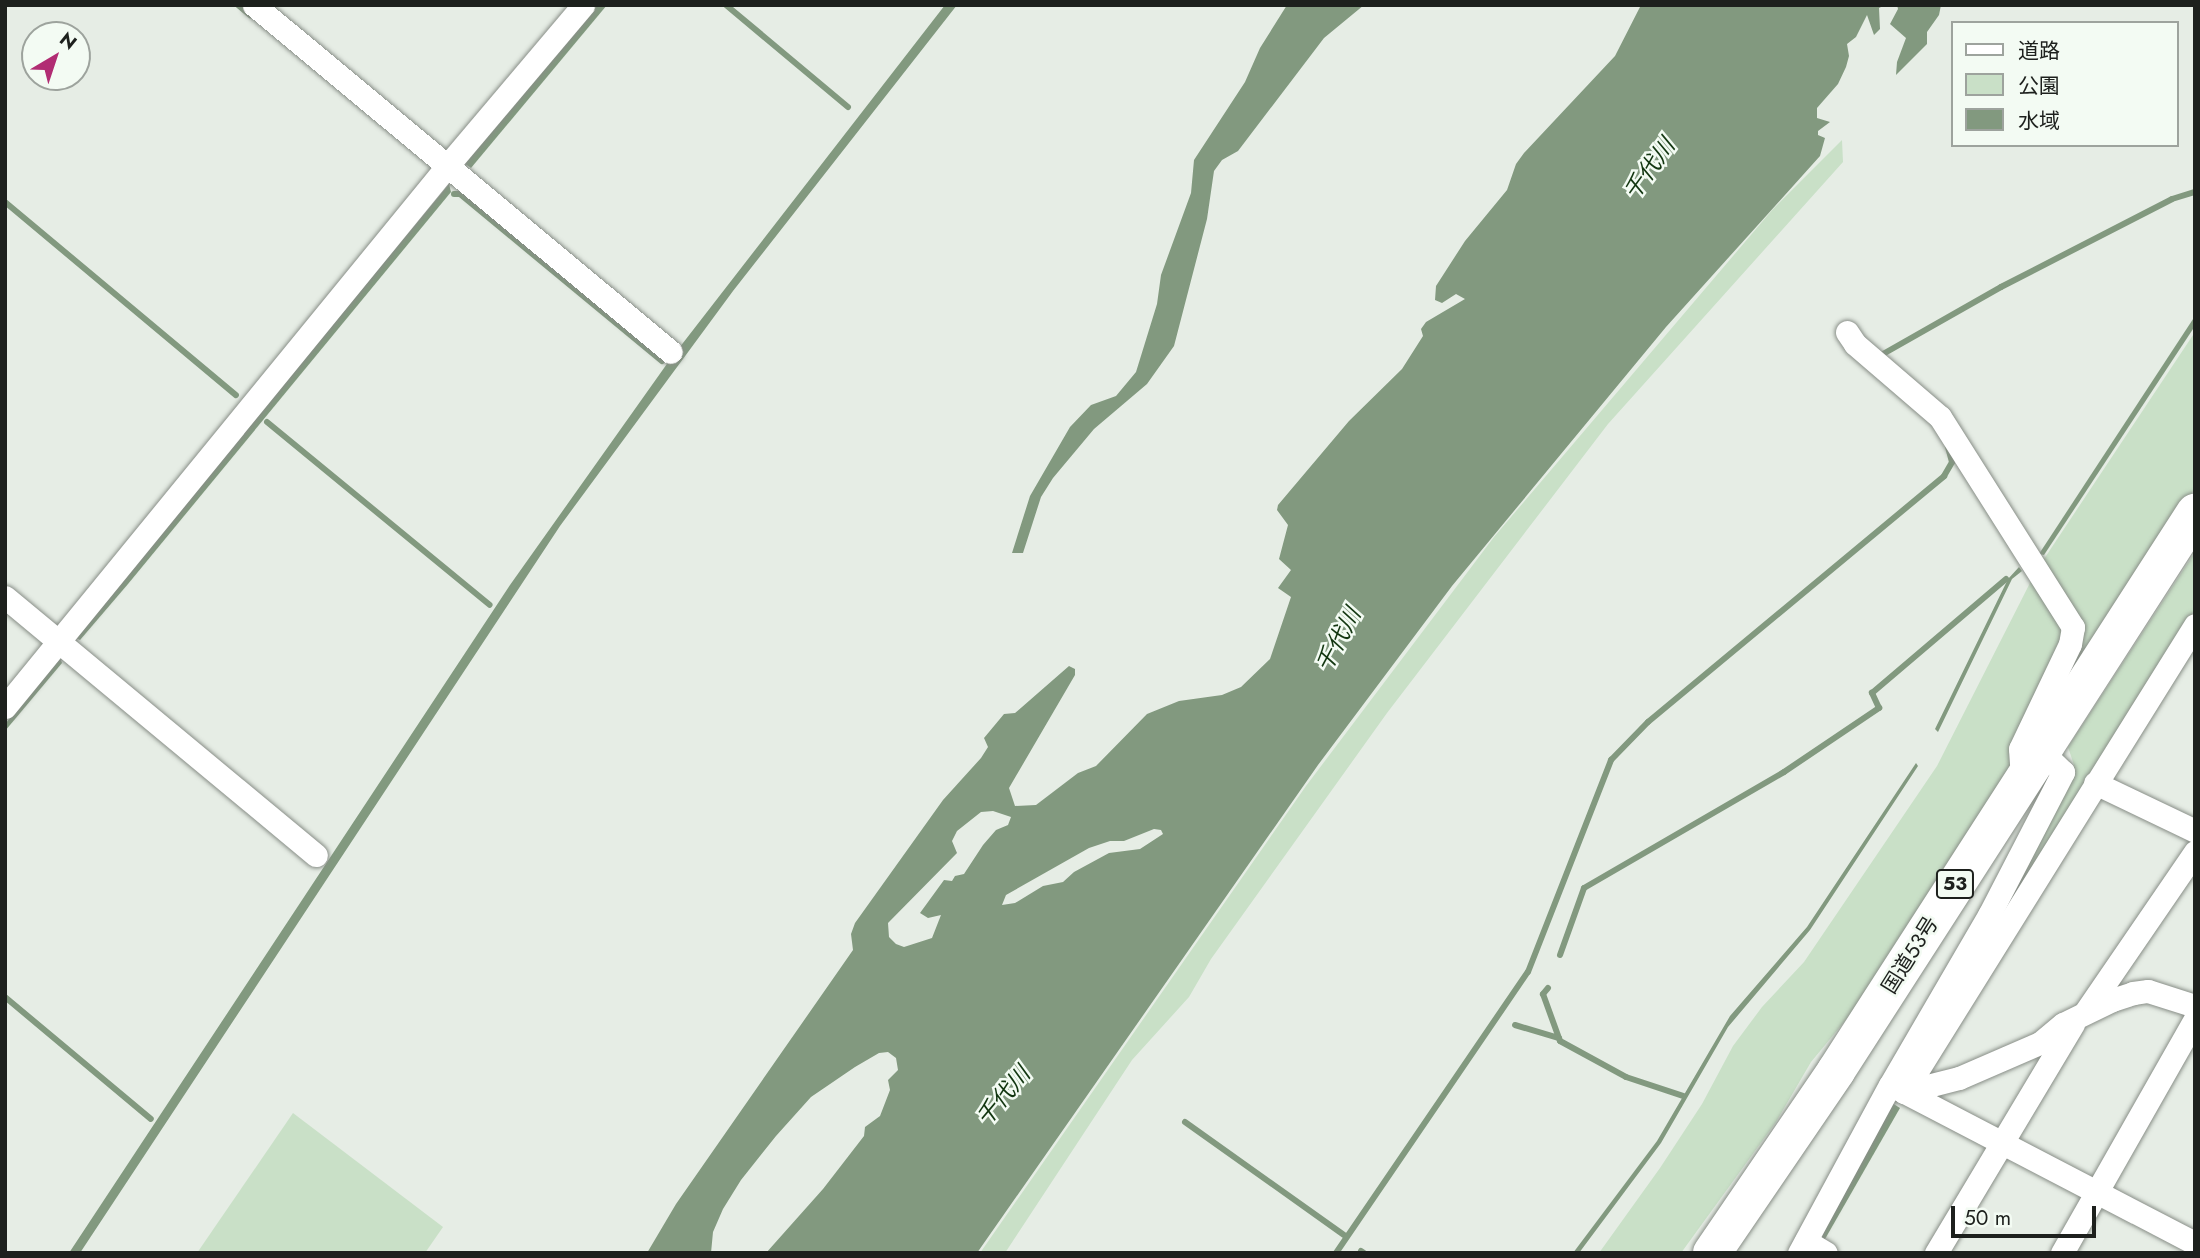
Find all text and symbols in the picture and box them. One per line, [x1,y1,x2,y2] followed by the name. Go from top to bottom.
[21,21,91,91] north arrow
[1952,21,2179,147] legend
[54,26,83,56] text: N
[2018,36,2060,66] text: 道路
[2018,71,2060,101] text: 公園
[2018,106,2060,136] text: 水域
[1618,133,1680,205] water label: 千代川
[1310,603,1366,677] water label: 千代川
[1936,869,1974,900] road number: 53
[1876,912,1944,998] street label: 国道53号
[970,1061,1036,1131] water label: 千代川
[1955,1192,2100,1236] scale bar
[1964,1203,2011,1233] text: 50 m

